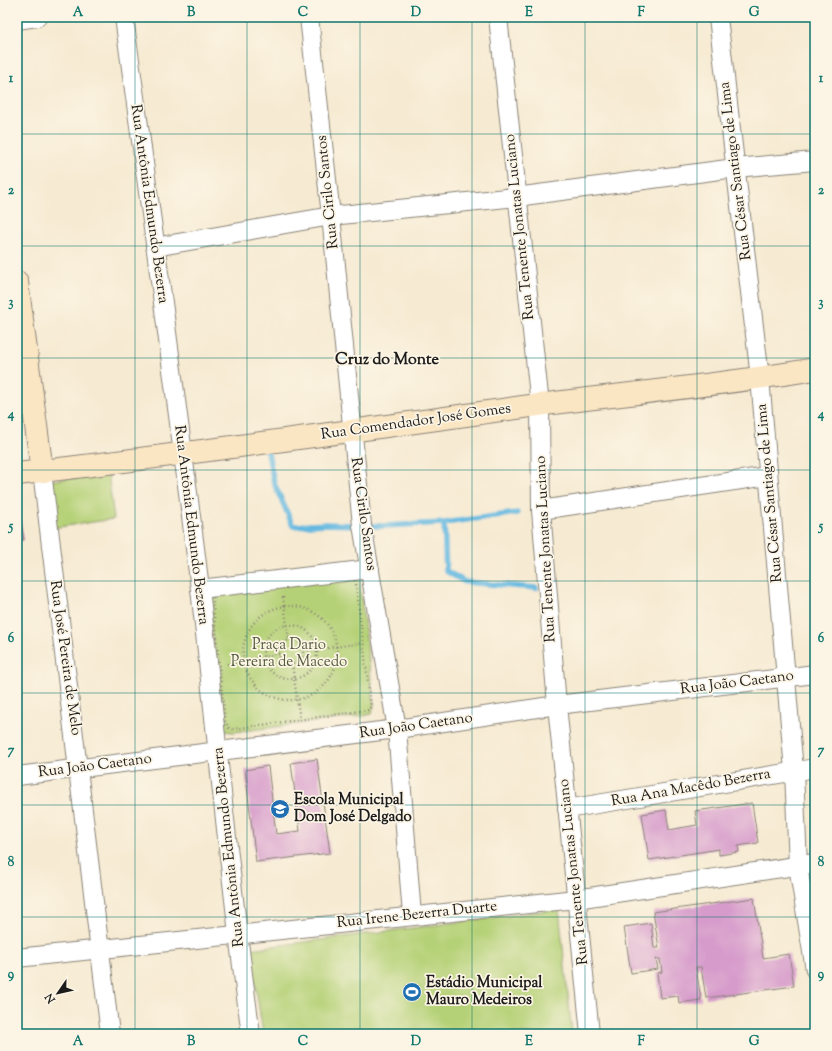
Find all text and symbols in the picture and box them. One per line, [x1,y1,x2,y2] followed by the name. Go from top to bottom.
[73,4,84,22] text: A
[187,4,196,22] text: B
[298,4,308,22] text: C
[411,4,421,22] text: D
[525,4,533,22] text: E
[637,4,645,22] text: F
[749,4,760,22] text: G
[9,70,14,88] text: 1
[819,70,824,88] text: 1
[715,81,757,261] street label: Rua César Santiago de Lima
[125,103,173,305] street label: Rua Antônia Edmundo Bezerra
[500,133,540,321] street label: Rua Tenente Jonatas Luciano
[312,134,344,250] street label: Rua Cirilo Santos
[8,182,15,200] text: 2
[818,182,825,200] text: 2
[8,294,14,312] text: 3
[818,294,824,312] text: 3
[335,349,439,372] district label: Cruz do Monte
[320,398,512,446] street label: Rua Comendador José Gomes
[752,403,788,583] street label: Rua César Santiago de Lima
[7,406,15,424] text: 4
[817,406,825,424] text: 4
[168,424,214,626] street label: Rua Antônia Edmundo Bezerra
[531,455,561,643] street label: Rua Tenente Jonatas Luciano
[345,456,381,572] street label: Rua Cirilo Santos
[8,518,14,536] text: 5
[818,518,824,536] text: 5
[44,579,86,737] street label: Rua José Pereira de Melo
[8,630,15,648] text: 6
[818,630,825,648] text: 6
[231,635,347,673] park label: Praça Dario Pereira de Macedo
[679,666,795,700] street label: Rua João Caetano
[358,708,474,744] street label: Rua João Caetano
[8,742,15,760] text: 7
[818,742,825,760] text: 7
[208,746,250,948] street label: Rua Antônia Edmundo Bezerra
[37,749,153,783] street label: Rua João Caetano
[610,764,772,812] street label: Rua Ana Macêdo Bezerra
[554,778,594,966] street label: Rua Tenente Jonatas Luciano
[294,790,412,828] place label: Escola Municipal Dom José Delgado
[269,798,291,820] school or university icon: Escola Municipal Dom José Delgado
[8,854,15,872] text: 8
[818,854,825,872] text: 8
[336,896,498,934] street label: Rua Irene Bezerra Duarte
[8,966,15,984] text: 9
[818,966,825,984] text: 9
[38,973,78,1013] north arrow
[426,973,543,1011] place label: Estádio Municipal Mauro Medeiros
[401,981,423,1003] sports icon: Estádio Municipal Mauro Medeiros
[41,990,60,1007] text: N
[73,1033,84,1051] text: A
[187,1033,196,1051] text: B
[298,1033,308,1051] text: C
[411,1033,421,1051] text: D
[525,1033,533,1051] text: E
[637,1033,645,1051] text: F
[749,1033,760,1051] text: G

